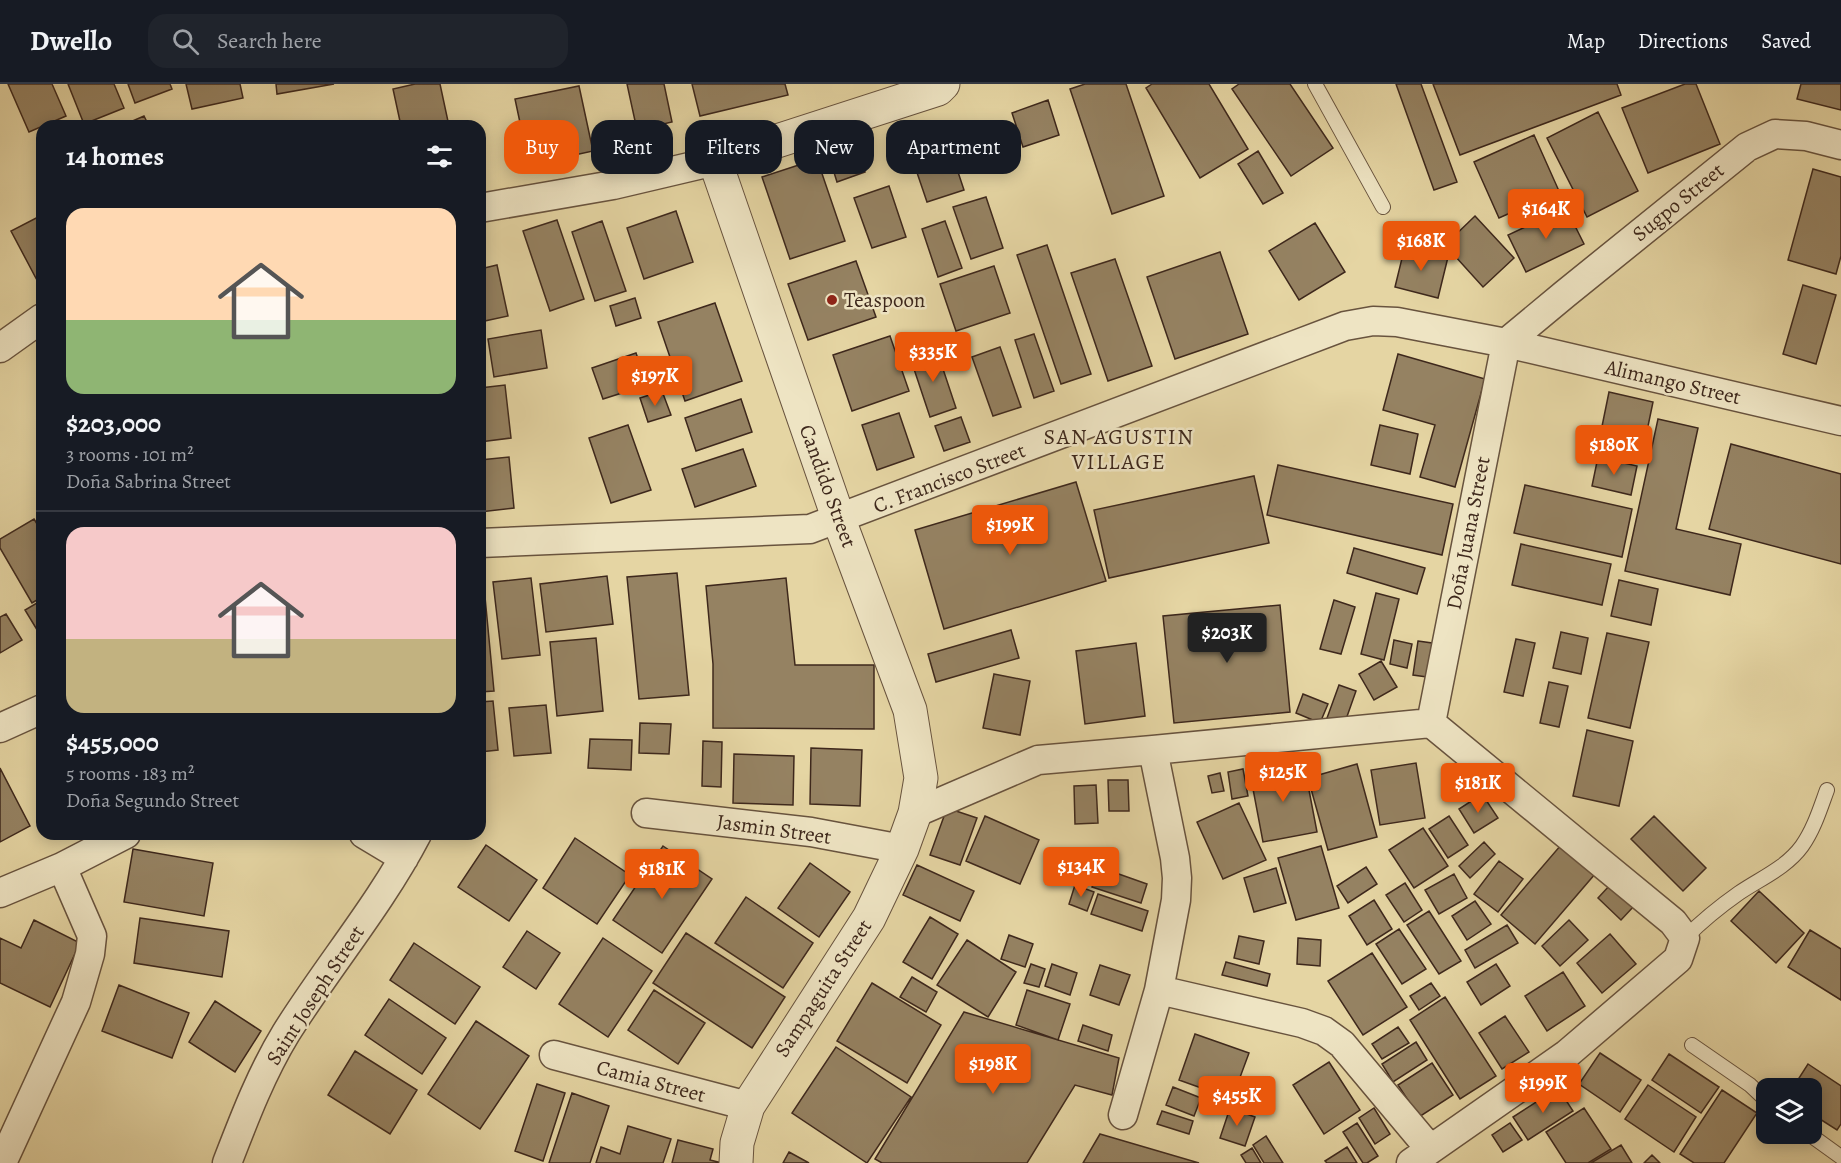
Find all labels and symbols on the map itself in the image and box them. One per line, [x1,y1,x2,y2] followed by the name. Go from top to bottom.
[1626,156,1730,248] street label: Sugpo Street
[1504,189,1588,240] pin: $164K
[1379,221,1463,272] pin: $168K
[844,286,925,314] place label: Teaspoon
[825,293,839,307] marker: Teaspoon
[891,332,975,383] pin: $335K
[1601,353,1744,411] street label: Alimango Street
[613,356,697,407] pin: $197K
[793,421,863,552] street label: Candido Street
[1044,422,1194,477] district label: SAN AGUSTIN VILLAGE
[1572,425,1656,476] pin: $180K
[869,436,1029,520] street label: C. Francisco Street
[1439,454,1497,612] street label: Doña Juana Street
[968,505,1052,556] pin: $199K
[1185,613,1269,664] pin: $203K
[1241,752,1325,803] pin: $125K
[1436,763,1520,814] pin: $181K
[715,807,833,851] street label: Jasmin Street
[1039,847,1123,898] pin: $134K
[620,849,704,900] pin: $181K
[768,914,878,1062] street label: Sampaguita Street
[259,920,371,1070] street label: Saint Joseph Street
[951,1044,1035,1095] pin: $198K
[593,1053,709,1109] street label: Camia Street
[1501,1063,1585,1114] pin: $199K
[1195,1076,1279,1127] pin: $455K

